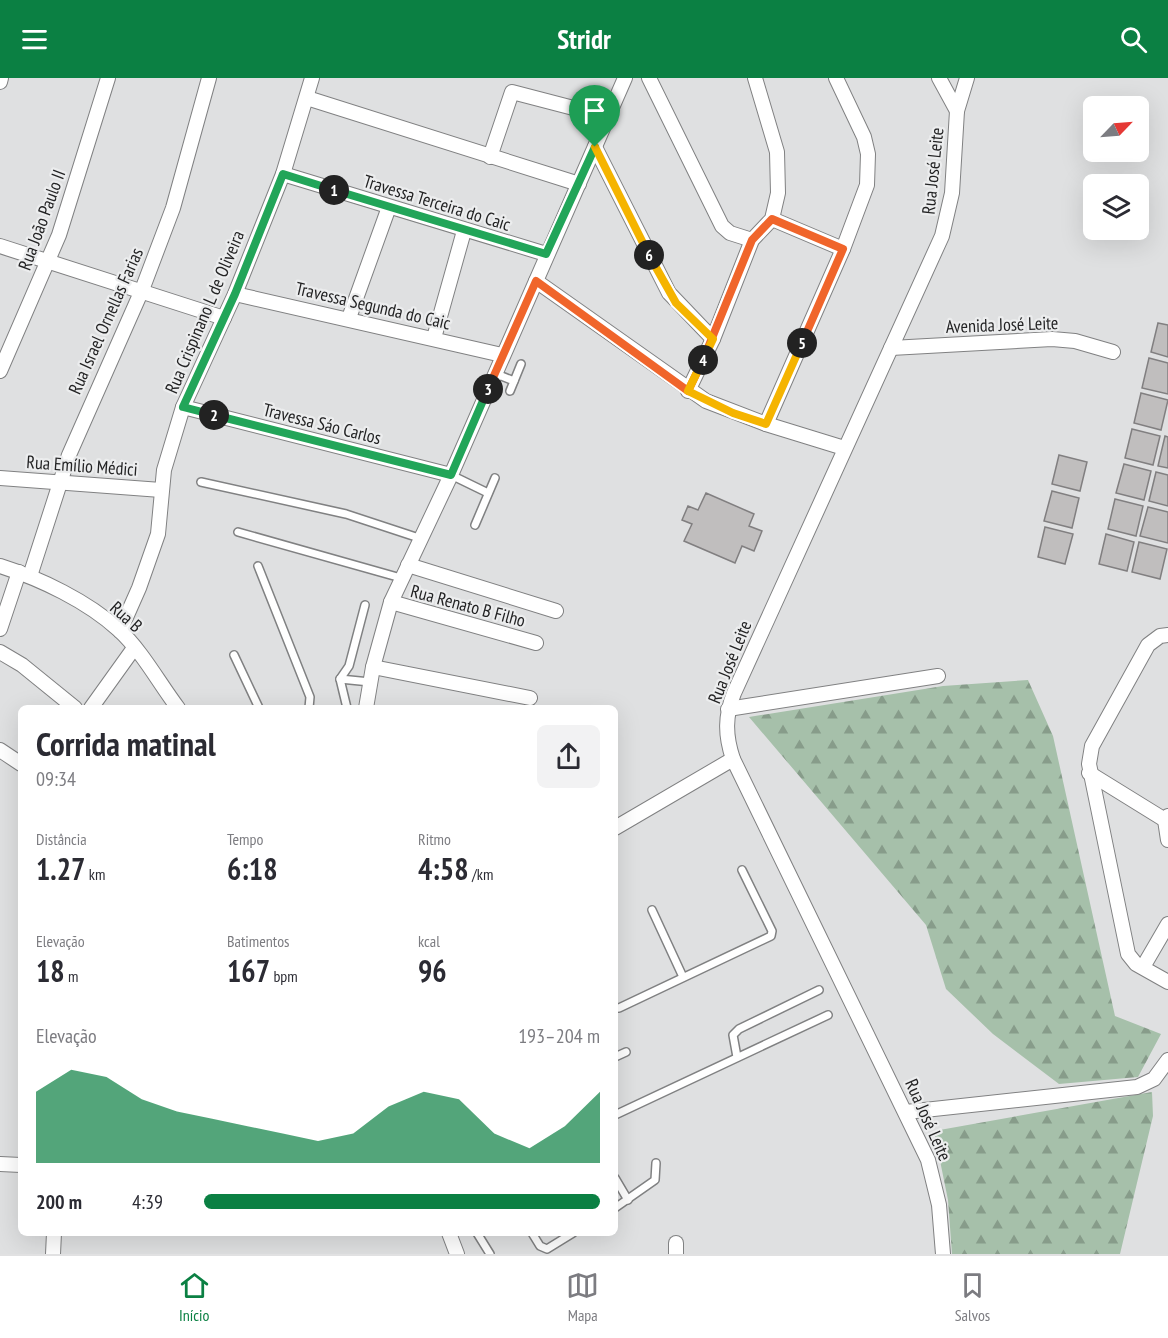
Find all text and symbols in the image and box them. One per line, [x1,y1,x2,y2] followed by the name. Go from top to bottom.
[557,22,611,56] text: Stridr
[18,23,51,56] icon: menu
[1117,23,1150,56] icon: search
[569,85,620,147] pin
[578,94,611,127] icon: arrive
[1083,96,1149,162] north arrow
[1083,96,1149,240] map controls
[917,126,948,216] street label: Rua José Leite
[13,166,70,273] street label: Rua João Paulo II
[361,169,514,236] street label: Travessa Terceira do Caic
[1083,174,1149,240] button: layers
[319,175,349,205] pin: 1
[330,180,338,200] text: 1
[160,227,249,397] street label: Rua Crispinano L de Oliveira
[634,240,664,270] pin: 6
[63,244,148,398] street label: Rua Israel Ornellas Farias
[645,245,653,265] text: 6
[293,276,453,335] street label: Travessa Segunda do Caic
[945,311,1059,338] street label: Avenida José Leite
[787,328,817,358] pin: 5
[798,333,806,353] text: 5
[688,345,718,375] pin: 4
[699,350,707,370] text: 4
[473,374,503,404] pin: 3
[484,379,492,399] text: 3
[261,398,384,449] street label: Travessa Sáo Carlos
[199,400,229,430] pin: 2
[210,405,218,425] text: 2
[26,450,138,481] street label: Rua Emílio Médici
[408,579,528,632] street label: Rua Renato B Filho
[105,596,147,637] street label: Rua B
[703,617,757,707] street label: Rua José Leite
[36,722,216,765] text: Corrida matinal
[537,725,600,788] button: share
[36,766,76,792] text: 09:34
[36,829,87,849] text: Distância
[227,829,263,849] text: Tempo
[418,829,451,849] text: Ritmo
[36,849,85,888] text: 1.27
[227,849,278,888] text: 6:18
[418,849,469,888] text: 4:58
[85,864,105,884] text: km
[469,864,493,884] text: /km
[36,931,85,951] text: Elevação
[227,931,289,951] text: Batimentos
[418,931,440,951] text: kcal
[36,951,65,990] text: 18
[227,951,270,990] text: 167
[418,951,447,990] text: 96
[65,966,79,986] text: m
[270,966,298,986] text: bpm
[36,1023,97,1049] text: Elevação
[518,1023,600,1049] text: 193–204 m
[900,1075,957,1164] street label: Rua José Leite
[36,1189,82,1215] text: 200 m
[132,1189,163,1215] text: 4:39
[178,1269,211,1325] tab: Início
[566,1269,599,1325] tab: Mapa
[955,1269,990,1325] tab: Salvos

